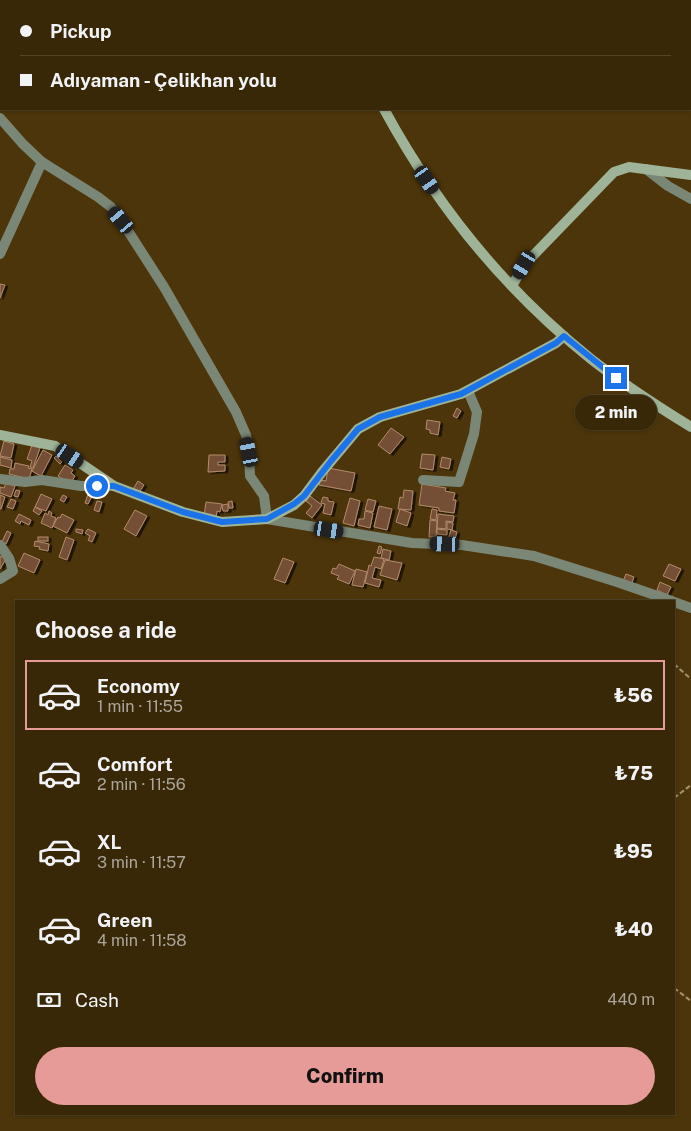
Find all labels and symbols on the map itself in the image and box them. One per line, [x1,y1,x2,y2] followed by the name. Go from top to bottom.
[412,163,441,197] car
[105,204,136,236] car
[509,248,538,282] car
[605,367,627,389] route end
[575,396,657,430] callout: 2 min
[238,436,259,468] car
[53,441,86,471] car
[86,475,108,497] route start
[313,520,344,540] car
[429,536,460,552] car

